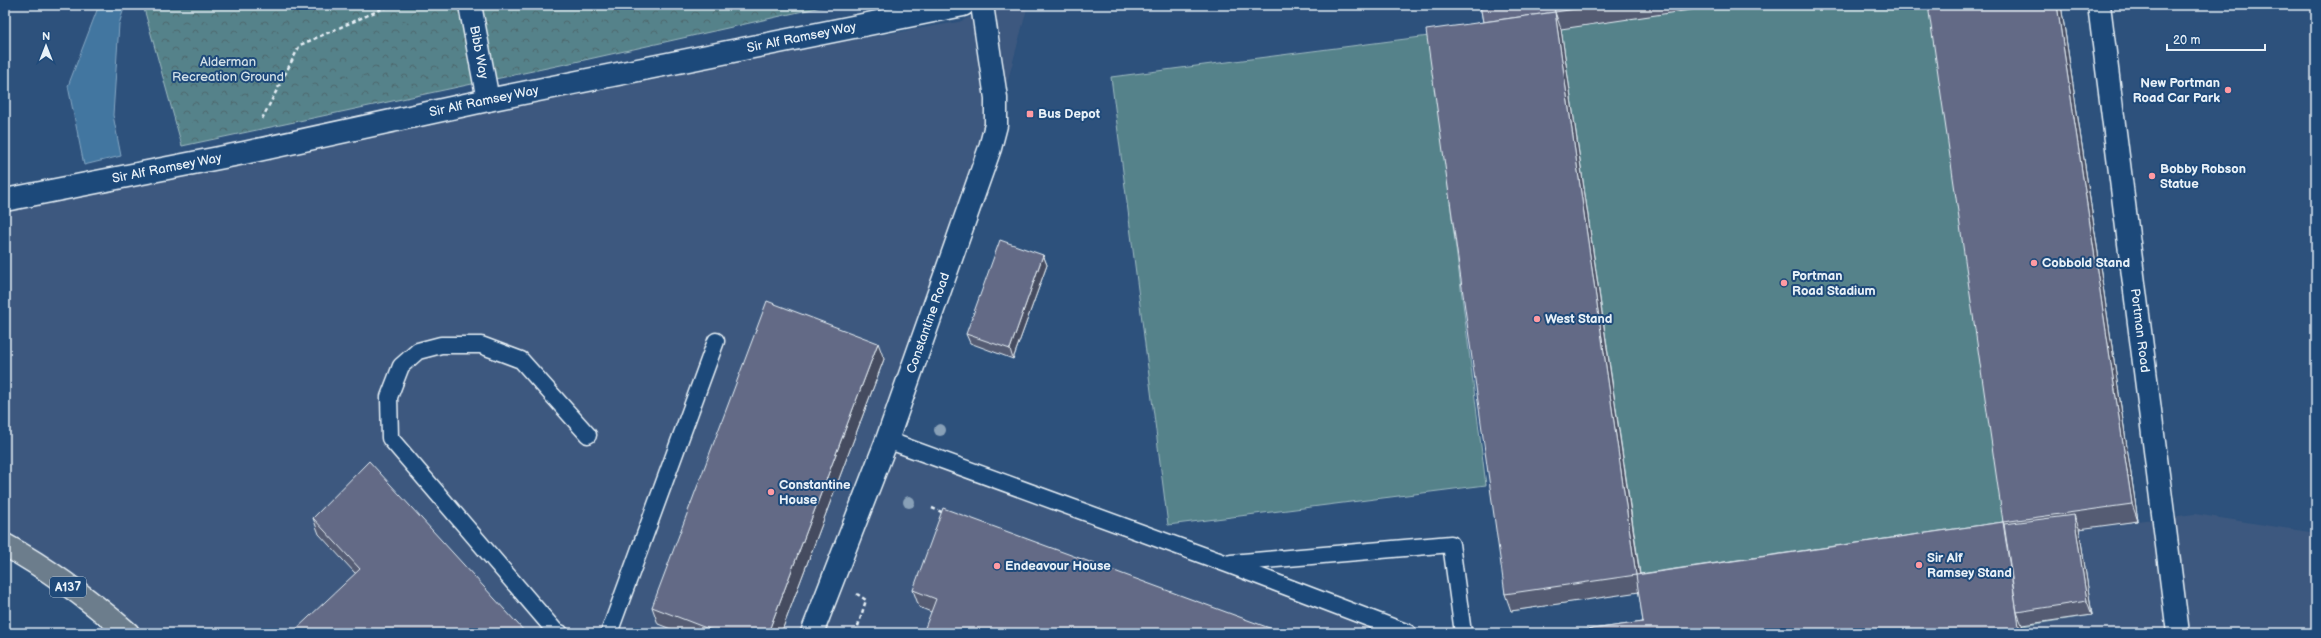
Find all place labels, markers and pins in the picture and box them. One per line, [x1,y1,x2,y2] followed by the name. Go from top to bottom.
[2133,75,2220,106] place label: New Portman Road Car Park
[2223,85,2233,95] marker: New Portman Road Car Park
[1038,106,1101,122] place label: Bus Depot
[1025,109,1035,119] marker: Bus Depot
[2160,161,2246,192] place label: Bobby Robson Statue
[2147,171,2157,181] marker: Bobby Robson Statue
[2042,255,2130,271] place label: Cobbold Stand
[2029,258,2039,268] marker: Cobbold Stand
[1792,268,1876,299] place label: Portman Road Stadium
[1779,278,1789,288] marker: Portman Road Stadium
[1545,311,1612,327] place label: West Stand
[1532,314,1542,324] marker: West Stand
[779,477,851,508] place label: Constantine House
[766,487,776,497] marker: Constantine House
[1927,550,2012,581] place label: Sir Alf Ramsey Stand
[1005,558,1111,574] place label: Endeavour House
[1914,560,1924,570] marker: Sir Alf Ramsey Stand
[992,561,1002,571] marker: Endeavour House

